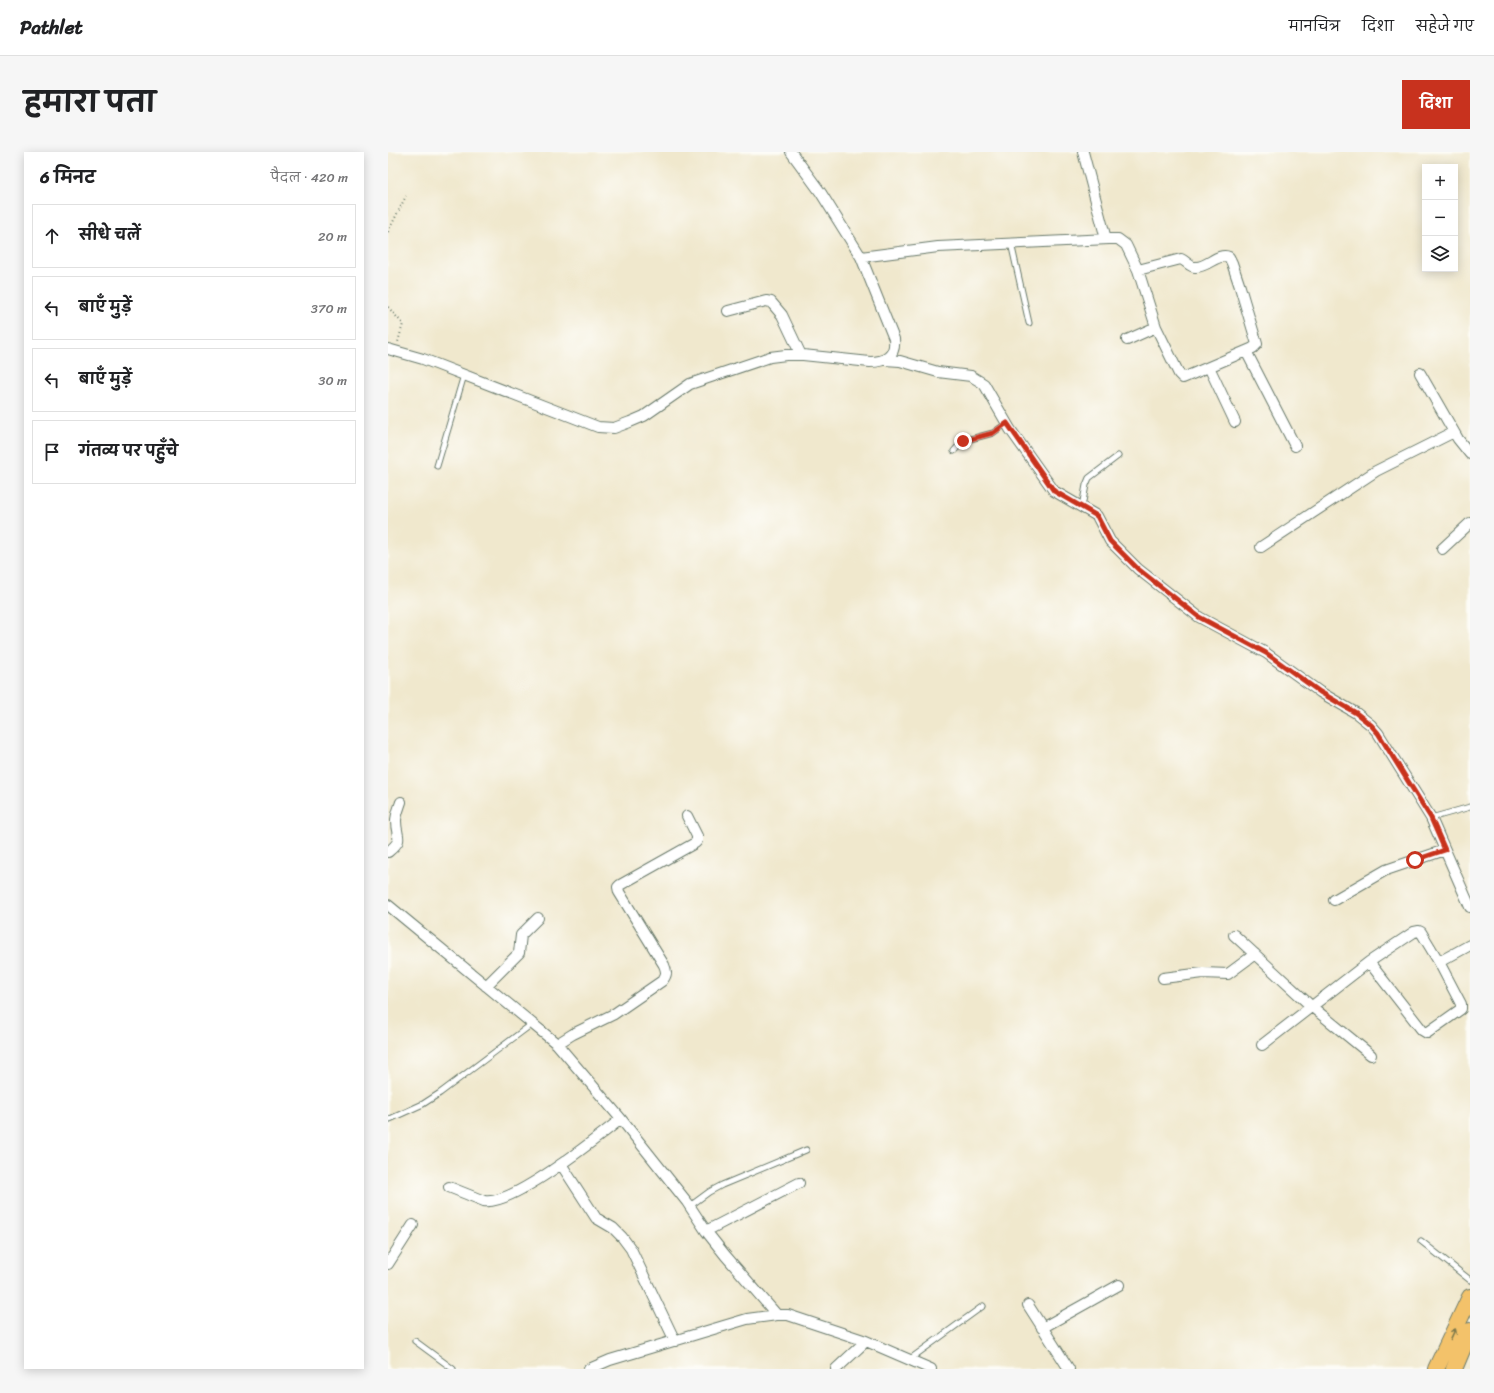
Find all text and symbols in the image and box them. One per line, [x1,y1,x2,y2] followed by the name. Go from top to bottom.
[20,11,83,44] text: Pathlet
[1289,14,1340,39] text: मानचित्र
[1362,14,1394,39] text: दिशा
[1416,14,1474,39] text: सहेजे गए
[24,78,156,127] text: हमारा पता
[1402,80,1470,129] button: दिशा
[40,162,95,192] text: 6 मिनट
[1422,164,1458,272] map controls
[1422,164,1458,200] button: +
[270,166,348,189] text: पैदल · 420 m
[1422,200,1458,236] button: −
[79,222,140,248] text: सीधे चलें
[41,225,63,247] icon: ahead
[318,225,347,248] text: 20 m
[1422,236,1458,272] button: layers
[79,294,132,320] text: बाएँ मुड़ें
[41,297,63,319] icon: left
[311,297,347,320] text: 370 m
[79,366,132,392] text: बाएँ मुड़ें
[41,369,63,391] icon: left
[318,369,347,392] text: 30 m
[954,432,972,450] route end
[79,438,178,464] text: गंतव्य पर पहुँचे
[41,441,63,463] icon: arrive
[1406,851,1424,869] route start
[1450,1328,1457,1340] one-way arrow

